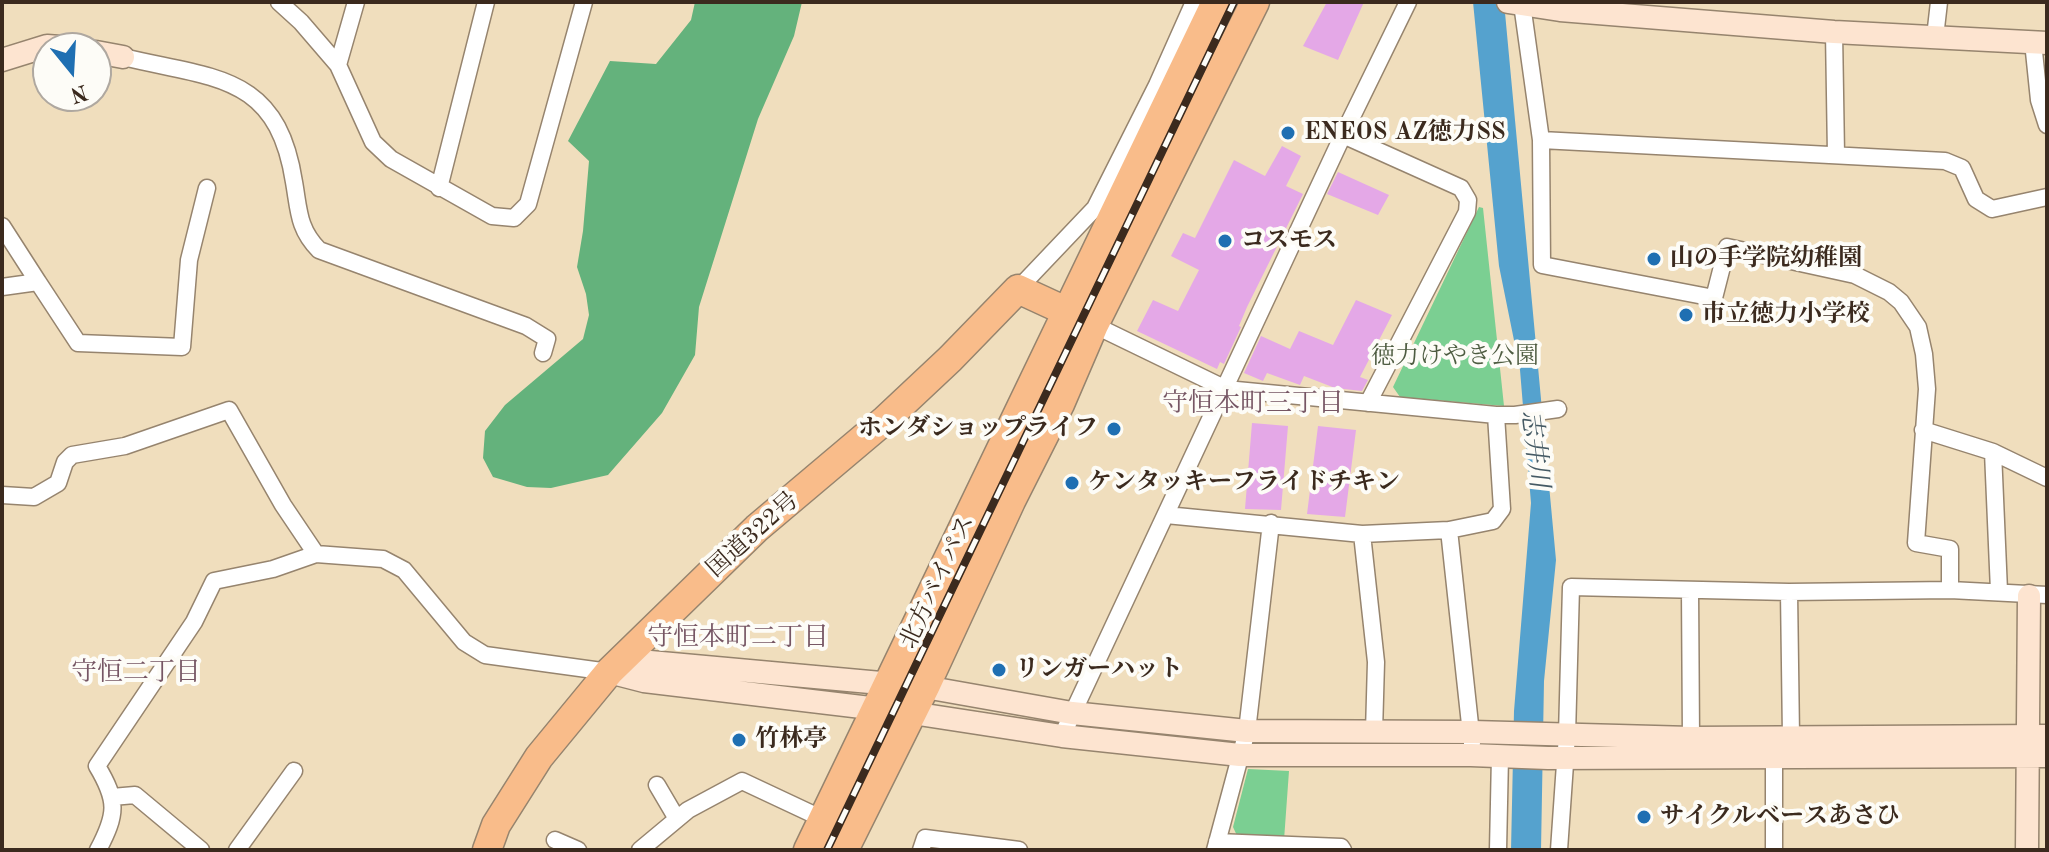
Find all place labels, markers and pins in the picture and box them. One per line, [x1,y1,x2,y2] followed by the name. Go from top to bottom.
[1304,119,1506,147] place label: ENEOS AZ徳力SS
[1279,124,1297,142] marker: ENEOS AZ徳力SS
[1241,227,1337,255] place label: コスモス
[1216,232,1234,250] marker: コスモス
[1670,245,1862,273] place label: 山の手学院幼稚園
[1645,250,1663,268] marker: 山の手学院幼稚園
[1702,301,1870,329] place label: 市立徳力小学校
[1677,306,1695,324] marker: 市立徳力小学校
[858,415,1098,443] place label: ホンダショップライフ
[1105,420,1123,438] marker: ホンダショップライフ
[1088,469,1400,497] place label: ケンタッキーフライドチキン
[1063,474,1081,492] marker: ケンタッキーフライドチキン
[1015,656,1183,684] place label: リンガーハット
[990,661,1008,679] marker: リンガーハット
[755,726,827,754] place label: 竹林亭
[730,731,748,749] marker: 竹林亭
[1660,803,1900,831] place label: サイクルベースあさひ
[1635,808,1653,826] marker: サイクルベースあさひ

